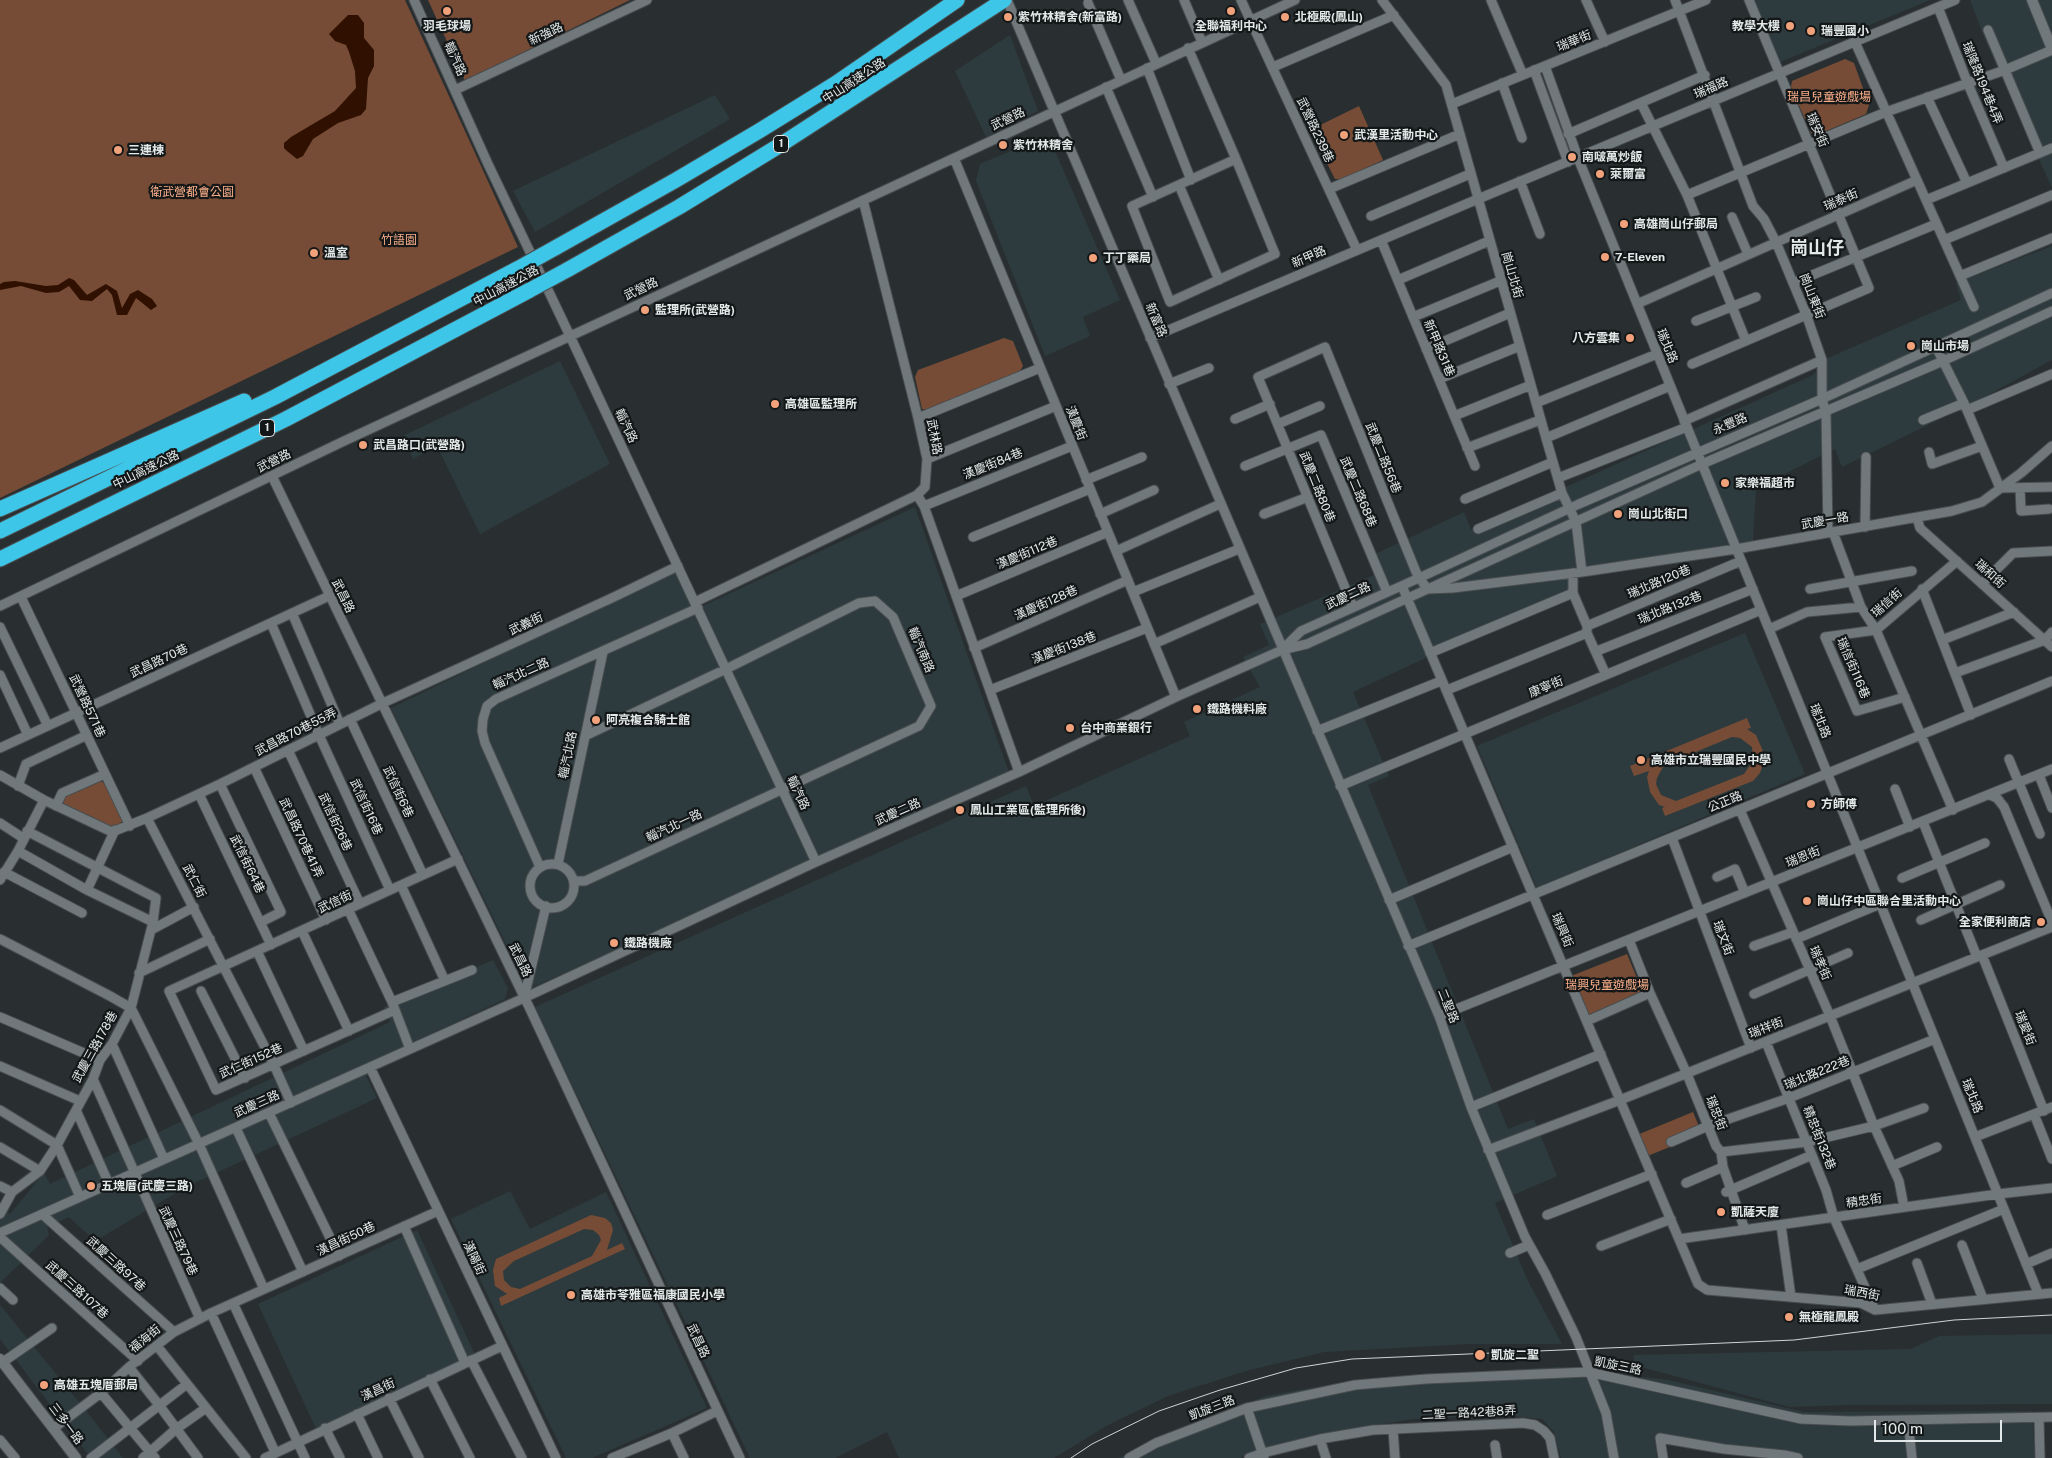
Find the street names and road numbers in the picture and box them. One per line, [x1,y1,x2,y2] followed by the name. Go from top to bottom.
[527,20,565,48] street label: 新強路
[1555,28,1593,54] street label: 瑞華街
[441,40,469,78] street label: 輜汽路
[1959,40,2005,126] street label: 瑞隆路194巷4弄
[820,55,888,107] street label: 中山高速公路
[1692,74,1730,102] street label: 瑞福路
[1294,95,1336,165] street label: 武營路239巷
[989,105,1027,133] street label: 武營路
[1803,111,1831,149] street label: 瑞安街
[774,136,788,152] road number: 1
[1822,186,1860,214] street label: 瑞泰街
[1290,243,1328,271] street label: 新甲路
[1498,250,1526,300] street label: 崗山北街
[471,263,541,309] street label: 中山高速公路
[1796,271,1828,321] street label: 崗山東街
[622,275,660,303] street label: 武營路
[1142,301,1170,339] street label: 新富路
[1421,317,1457,379] street label: 新甲路31巷
[1654,327,1680,365] street label: 瑞北路
[1063,404,1089,442] street label: 漢慶街
[612,407,640,445] street label: 輜汽路
[1711,410,1749,438] street label: 永豐路
[923,418,945,456] street label: 武林路
[260,419,274,436] road number: 1
[1362,420,1404,496] street label: 武慶二路56巷
[961,445,1025,483] street label: 漢慶街84巷
[255,447,293,475] street label: 武營路
[110,448,182,492] street label: 中山高速公路
[1296,450,1338,524] street label: 武慶二路80巷
[1337,455,1379,529] street label: 武慶二路68巷
[1800,510,1850,532] street label: 武慶一路
[994,534,1060,572] street label: 漢慶街112巷
[1972,557,2008,591] street label: 瑞和街
[1625,562,1693,602] street label: 瑞北路120巷
[329,577,357,615] street label: 武昌路
[1323,579,1373,613] street label: 武慶二路
[1012,583,1080,623] street label: 漢慶街128巷
[1869,586,1905,620] street label: 瑞信街
[1636,589,1704,627] street label: 瑞北路132巷
[507,610,545,638] street label: 武義街
[905,625,937,675] street label: 輜汽南路
[1030,629,1098,667] street label: 漢慶街138巷
[1834,635,1872,701] street label: 瑞信街116巷
[128,641,190,681] street label: 武昌路70巷
[491,655,551,693] street label: 輜汽北二路
[66,672,108,740] street label: 武營路571巷
[1527,674,1565,700] street label: 康寧街
[1807,702,1833,740] street label: 瑞北路
[253,705,339,759] street label: 武昌路70巷55弄
[556,730,580,780] street label: 輜汽北路
[380,764,416,820] street label: 武信街6巷
[784,774,812,812] street label: 輜汽路
[347,777,385,837] street label: 武信街16巷
[1706,789,1744,815] street label: 公正路
[315,791,355,853] street label: 武信街26巷
[276,796,326,880] street label: 武昌路70巷41弄
[873,796,923,828] street label: 武慶二路
[644,807,704,845] street label: 輜汽北一路
[227,833,267,895] street label: 武信街64巷
[1784,844,1822,870] street label: 瑞恩街
[179,862,209,900] street label: 武仁街
[316,888,354,916] street label: 武信街
[1548,911,1576,949] street label: 瑞興街
[1710,919,1736,957] street label: 瑞文街
[506,941,534,979] street label: 武昌路
[1806,944,1834,982] street label: 瑞孝街
[1435,987,1461,1025] street label: 二聖路
[69,1009,121,1085] street label: 武慶三路178巷
[2012,1009,2038,1047] street label: 瑞愛街
[1747,1015,1785,1041] street label: 瑞祥街
[217,1041,285,1081] street label: 武仁街152巷
[1782,1053,1852,1093] street label: 瑞北路222巷
[1959,1077,1985,1115] street label: 瑞北路
[232,1088,282,1120] street label: 武慶三路
[1703,1094,1729,1132] street label: 瑞忠街
[1800,1104,1838,1172] street label: 精忠街132巷
[1845,1191,1883,1211] street label: 精忠街
[156,1204,200,1278] street label: 武慶三路79巷
[314,1219,378,1259] street label: 漢昌街50巷
[84,1234,148,1294] street label: 武慶三路97巷
[460,1239,488,1277] street label: 漢陽街
[43,1258,111,1322] street label: 武慶三路107巷
[1843,1282,1881,1304] street label: 瑞西街
[126,1322,164,1356] street label: 福海街
[684,1322,712,1360] street label: 武昌路
[1593,1354,1643,1378] street label: 凱旋三路
[359,1376,397,1404] street label: 漢昌街
[1187,1393,1237,1423] street label: 凱旋三路
[46,1400,86,1448] street label: 三多一路
[1421,1403,1517,1423] street label: 二聖一路42巷8弄

